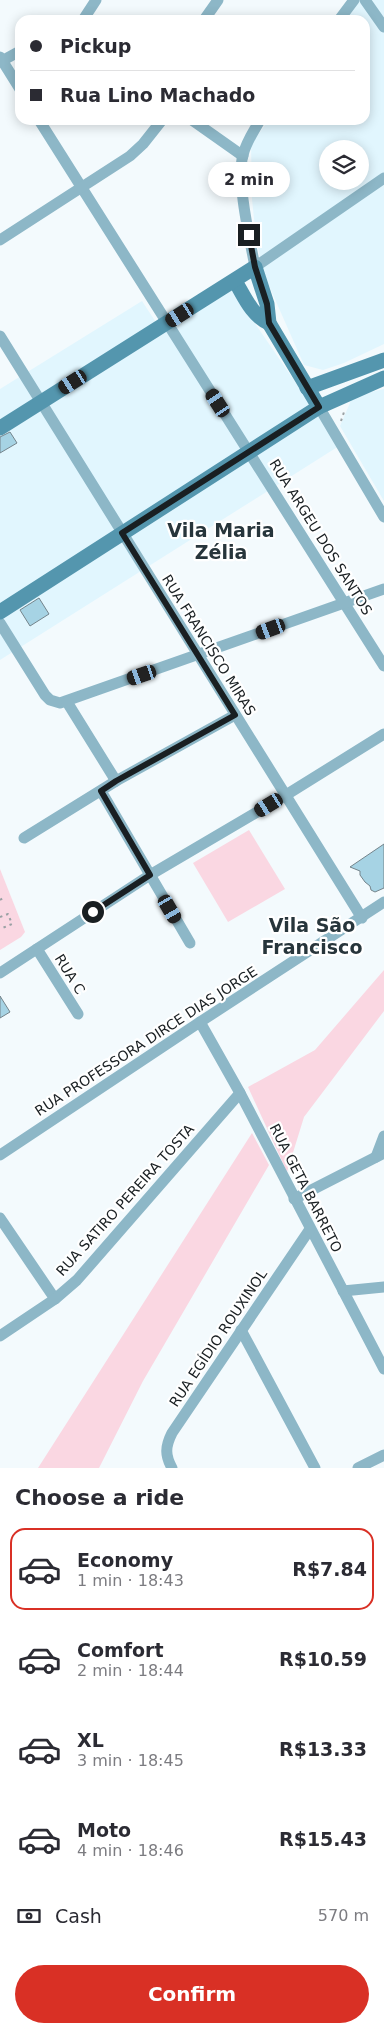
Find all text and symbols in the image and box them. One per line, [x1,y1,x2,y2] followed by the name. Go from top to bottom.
[60,35,131,57] text: Pickup
[60,84,255,106] text: Rua Lino Machado
[319,140,369,190] map controls
[319,140,369,190] button: layers
[208,162,290,198] callout: 2 min
[224,170,274,189] text: 2 min
[238,224,260,246] route end
[163,301,196,329] car
[56,368,89,396] car
[203,386,232,420] car
[266,456,376,618] street label: RUA ARGEU DOS SANTOS
[167,519,275,563] district label: Vila Maria Zélia
[159,572,259,719] street label: RUA FRANCISCO MIRAS
[254,617,287,641] car
[125,663,158,687] car
[252,791,285,819] car
[156,892,183,926] car
[82,901,104,923] route start
[262,914,362,958] district label: Vila São Francisco
[52,951,89,997] street label: RUA C
[32,963,260,1119] street label: RUA PROFESSORA DIRCE DIAS JORGE
[53,1121,198,1279] street label: RUA SATIRO PEREIRA TOSTA
[267,1121,345,1255] street label: RUA GETA BARRETO
[166,1266,270,1410] street label: RUA EGÍDIO ROUXINOL
[15,1485,184,1510] text: Choose a ride
[17,1547,62,1592] icon: car
[77,1549,173,1571] text: Economy
[292,1558,367,1580] text: R$7.84
[77,1571,184,1590] text: 1 min · 18:43
[17,1637,62,1682] icon: car
[77,1639,164,1661] text: Comfort
[279,1648,367,1670] text: R$10.59
[77,1661,184,1680] text: 2 min · 18:44
[17,1727,62,1772] icon: car
[77,1729,104,1751] text: XL
[279,1738,367,1760] text: R$13.33
[77,1751,184,1770] text: 3 min · 18:45
[17,1817,62,1862] icon: car
[77,1819,131,1841] text: Moto
[279,1828,367,1850] text: R$15.43
[77,1841,184,1860] text: 4 min · 18:46
[15,1902,43,1930] icon: cash
[55,1905,102,1927] text: Cash
[318,1906,369,1925] text: 570 m
[15,1965,369,2023] button: Confirm

